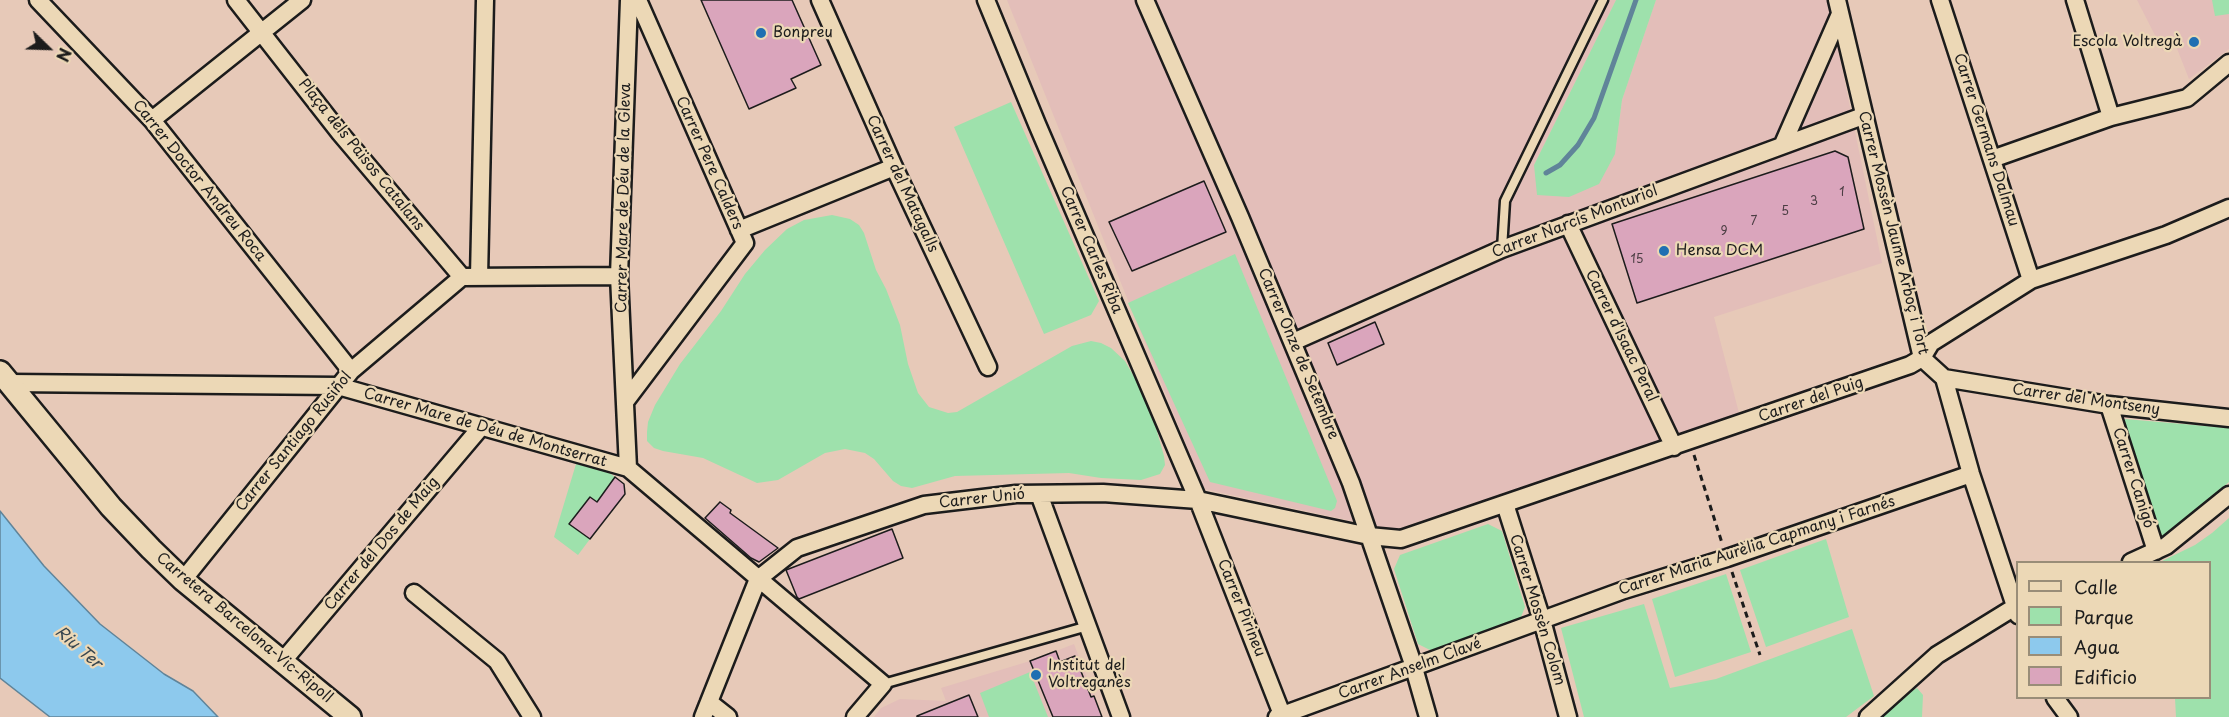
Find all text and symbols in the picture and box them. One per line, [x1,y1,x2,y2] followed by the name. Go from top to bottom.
[18,18,78,78] north arrow
[773,24,833,42] place label: Bonpreu
[754,26,768,40] marker: Bonpreu
[2073,33,2182,51] place label: Escola Voltregà
[2187,35,2201,49] marker: Escola Voltregà
[51,45,78,66] text: N
[1949,51,2023,229] street label: Carrer Germans Dalmau
[294,75,428,235] street label: Plaça dels Països Catalans
[613,83,635,313] street label: Carrer Mare de Déu de la Gleva
[671,94,747,232] street label: Carrer Pere Calders
[128,97,270,265] street label: Carrer Doctor Andreu Roca
[1854,109,1932,357] street label: Carrer Mossèn Jaume Arboç i Tort
[862,112,942,256] street label: Carrer del Matagalls
[1489,182,1661,262] street label: Carrer Narcís Monturiol
[1056,184,1126,316] street label: Carrer Carles Riba
[1839,186,1845,200] house number: 1
[1810,195,1818,209] house number: 3
[1781,205,1789,219] house number: 5
[1751,215,1757,229] house number: 7
[1720,225,1728,239] house number: 9
[1676,242,1763,260] place label: Hensa DCM
[1657,244,1671,258] marker: Hensa DCM
[1630,253,1644,267] house number: 15
[1254,266,1342,442] street label: Carrer Onze de Setembre
[1581,267,1661,405] street label: Carrer d'Isaac Peral
[232,369,356,515] street label: Carrer Santiago Rusiñol
[1756,374,1866,426] street label: Carrer del Puig
[2011,381,2161,419] street label: Carrer del Montseny
[361,385,609,471] street label: Carrer Mare de Déu de Montserrat
[2108,425,2158,531] street label: Carrer Canigó
[321,474,443,614] street label: Carrer del Dos de Maig
[938,486,1026,512] street label: Carrer Unió
[1616,493,1898,599] street label: Carrer Maria Aurèlia Capmany i Farnés
[1505,532,1569,688] street label: Carrer Mossèn Colom
[152,549,336,707] street label: Carretera Barcelona-Vic-Ripoll
[1213,556,1269,660] street label: Carrer Pirineu
[2016,561,2211,699] legend
[2074,573,2118,600] text: Calle
[2074,603,2134,630] text: Parque
[51,623,105,673] water label: Riu Ter
[2074,633,2119,660] text: Agua
[1336,635,1484,703] street label: Carrer Anselm Clavé
[1048,657,1131,692] place label: Institut del Voltreganès
[2074,663,2137,690] text: Edificio
[1029,668,1043,682] marker: Institut del Voltreganès

